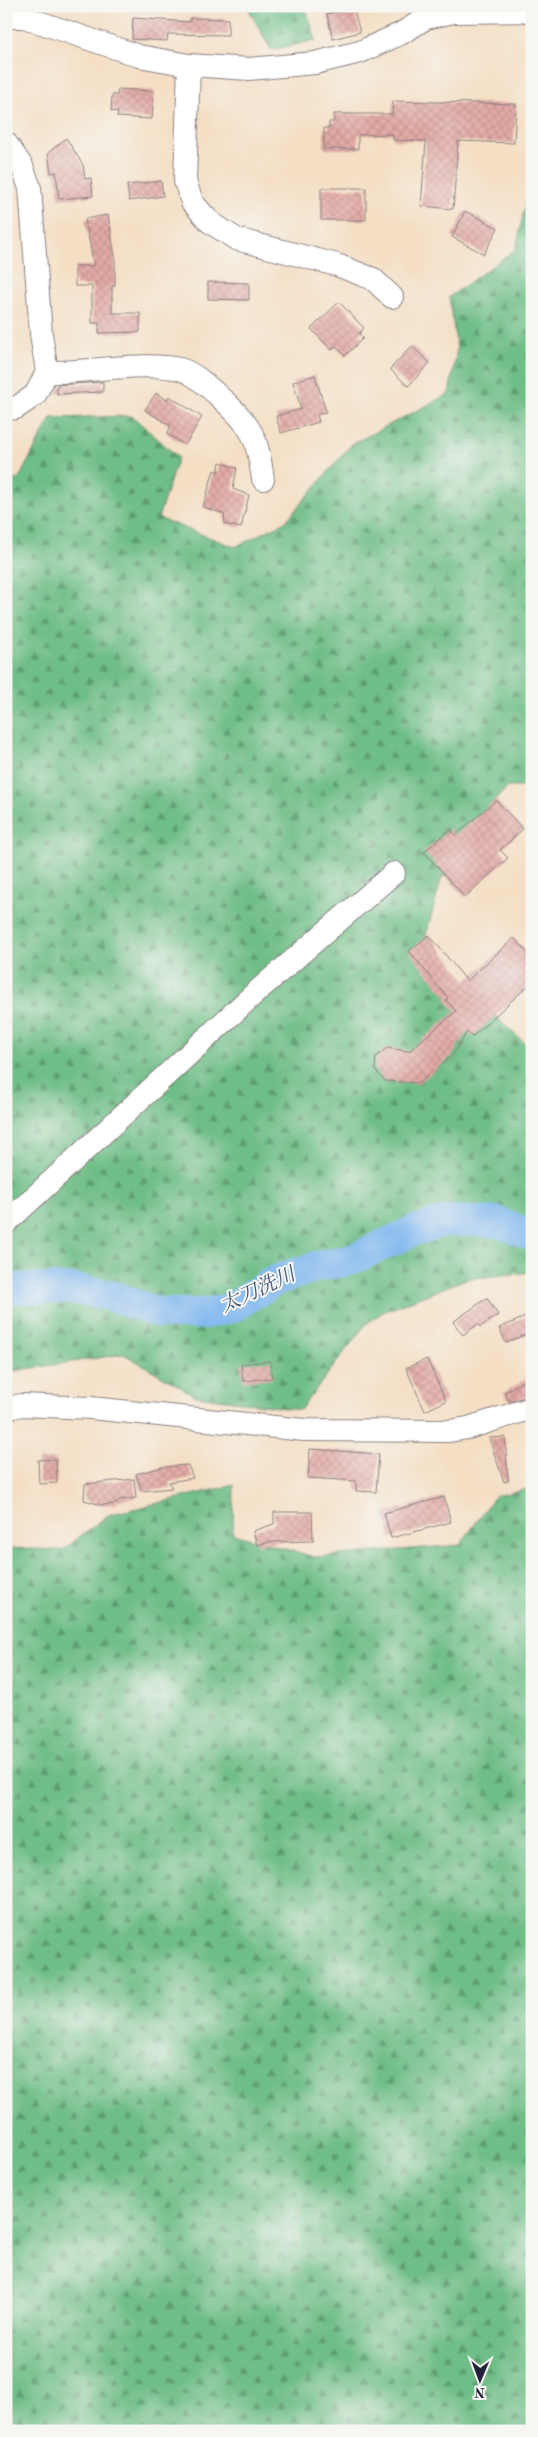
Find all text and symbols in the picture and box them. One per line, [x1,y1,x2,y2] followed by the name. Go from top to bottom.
[217,1262,300,1317] water label: 太刀洗川
[456,2354,506,2404] north arrow
[474,2385,485,2399] text: N

